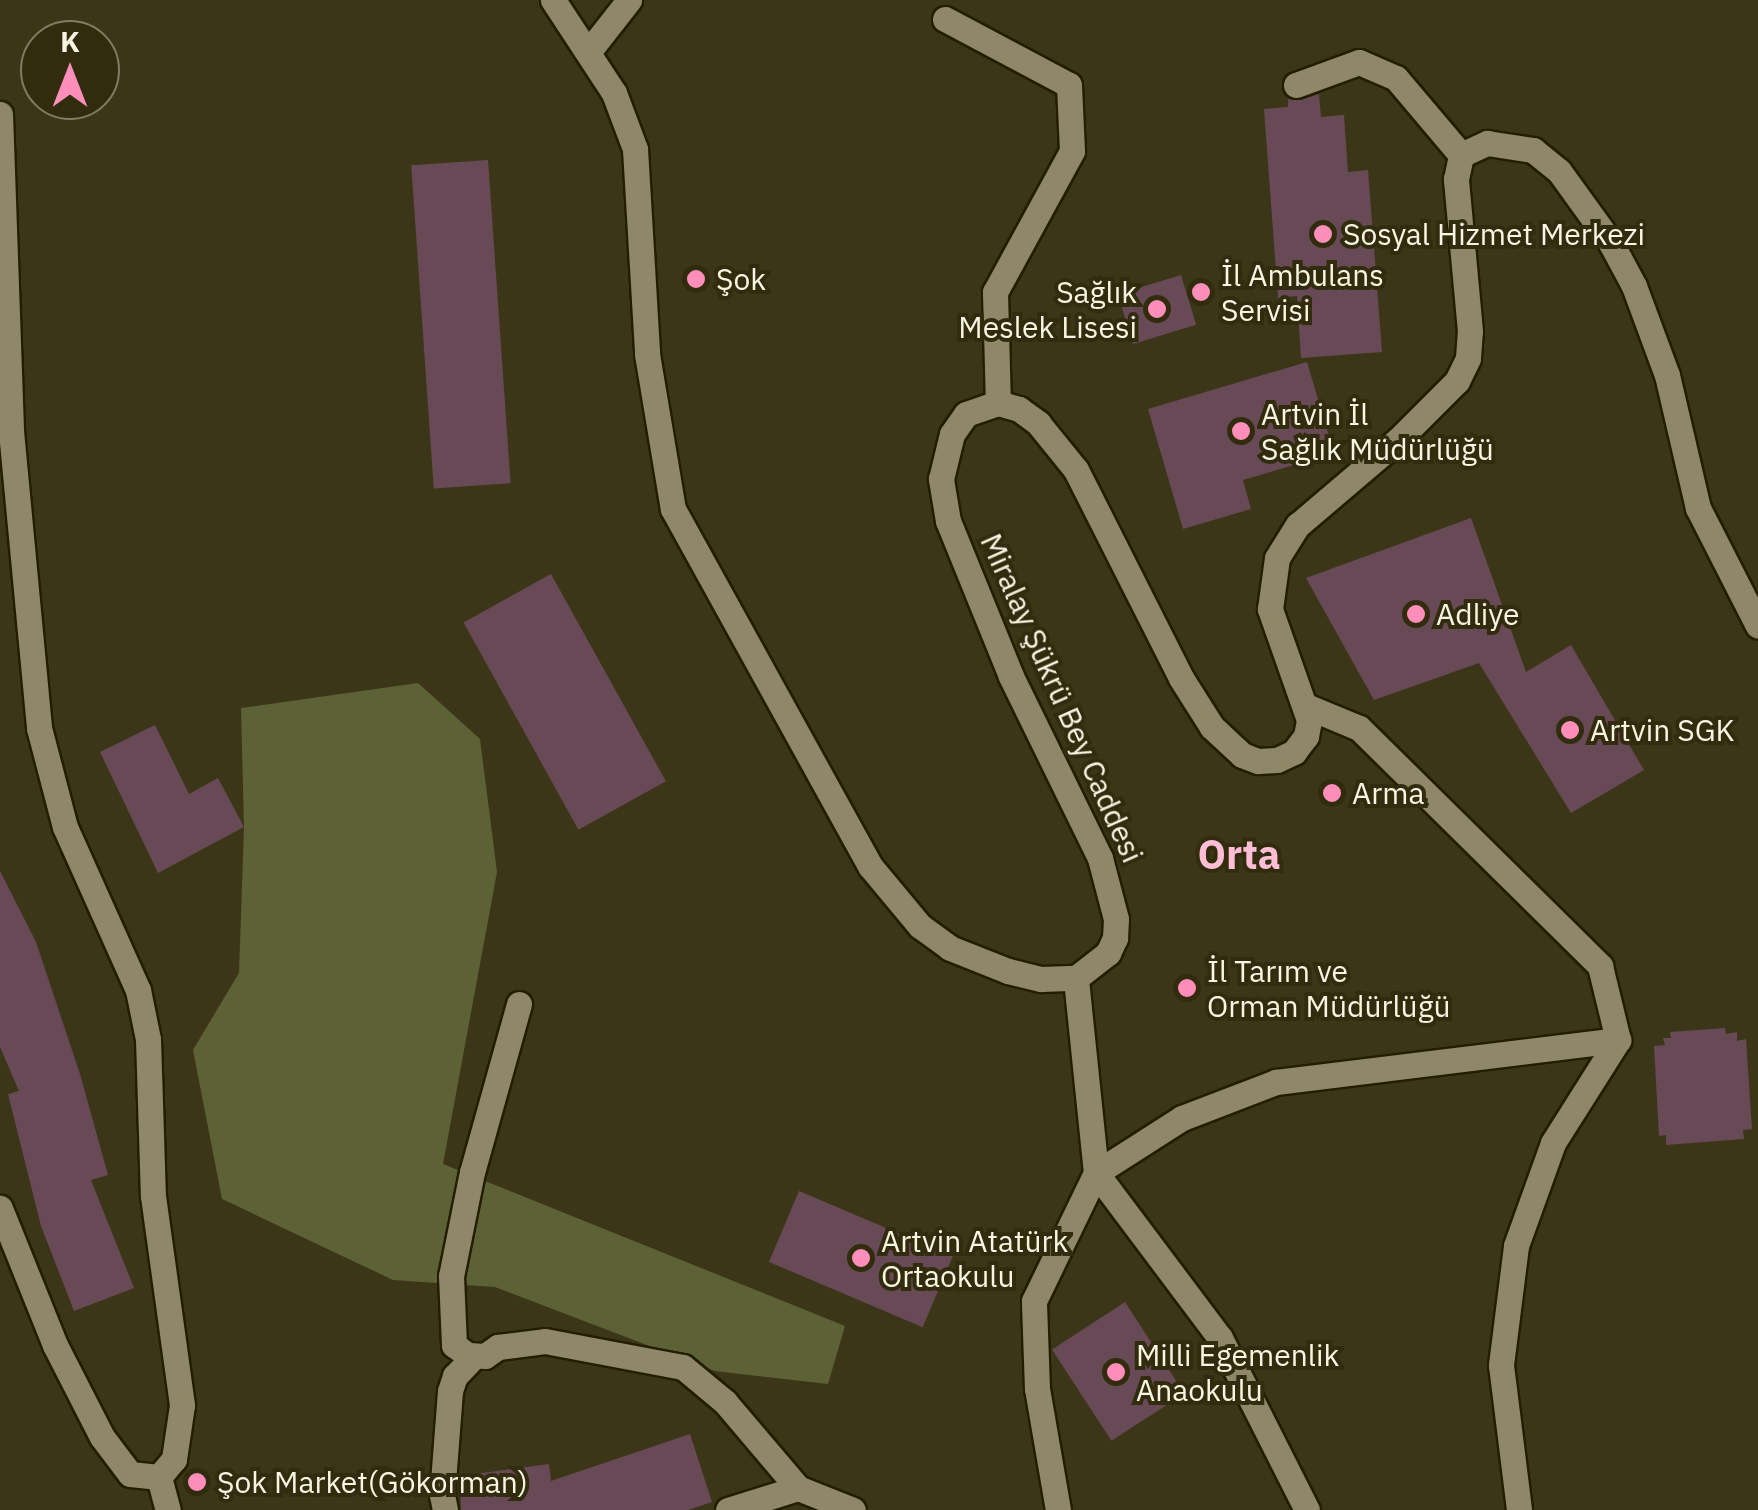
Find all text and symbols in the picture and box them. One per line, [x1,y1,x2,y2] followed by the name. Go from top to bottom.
[20,20,120,120] north arrow
[60,23,80,60] text: K
[1343,216,1645,252] place label: Sosyal Hizmet Merkezi
[1312,223,1334,245] marker: Sosyal Hizmet Merkezi
[1221,257,1384,328] place label: İl Ambulans Servisi
[716,261,766,297] place label: Şok
[685,268,707,290] marker: Şok
[958,274,1137,344] place label: Sağlık Meslek Lisesi
[1190,281,1212,303] marker: İl Ambulans Servisi
[1146,298,1168,320] marker: Sağlık Meslek Lisesi
[1261,396,1494,466] place label: Artvin İl Sağlık Müdürlüğü
[1230,420,1252,442] marker: Artvin İl Sağlık Müdürlüğü
[973,528,1151,868] street label: Miralay Şükrü Bey Caddesi
[1436,596,1520,632] place label: Adliye
[1405,603,1427,625] marker: Adliye
[1590,712,1735,748] place label: Artvin SGK
[1559,719,1581,741] marker: Artvin SGK
[1352,775,1424,811] place label: Arma
[1321,782,1343,804] marker: Arma
[1198,830,1280,878] district label: Orta
[1207,953,1450,1024] place label: İl Tarım ve Orman Müdürlüğü
[1176,977,1198,999] marker: İl Tarım ve Orman Müdürlüğü
[881,1223,1068,1294] place label: Artvin Atatürk Ortaokulu
[850,1247,872,1269] marker: Artvin Atatürk Ortaokulu
[1136,1337,1339,1408] place label: Milli Egemenlik Anaokulu
[1105,1361,1127,1383] marker: Milli Egemenlik Anaokulu
[217,1464,528,1500] place label: Şok Market(Gökorman)
[186,1471,208,1493] marker: Şok Market(Gökorman)

